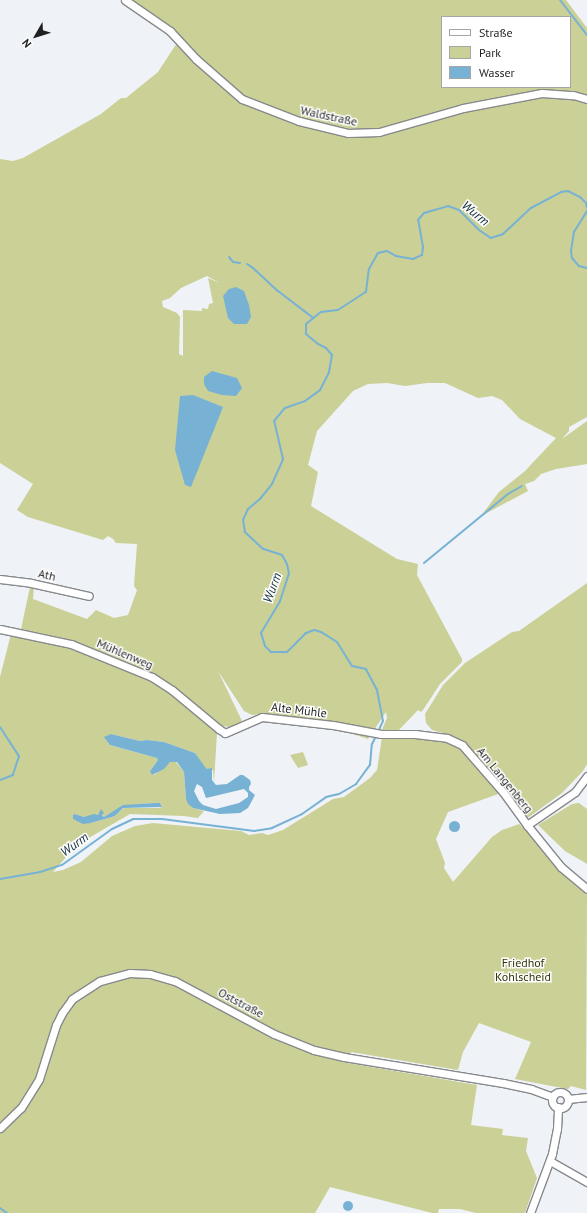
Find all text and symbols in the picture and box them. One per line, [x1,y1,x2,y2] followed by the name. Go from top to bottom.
[16,16,56,56] north arrow
[441,16,571,88] legend
[479,25,513,40] text: Straße
[19,36,34,51] text: N
[479,45,501,60] text: Park
[479,65,515,80] text: Wasser
[299,103,359,129] street label: Waldstraße
[458,198,492,230] water label: Wurm
[37,566,57,584] street label: Ath
[260,571,286,605] water label: Wurm
[95,636,155,672] street label: Mühlenweg
[270,699,328,721] street label: Alte Mühle
[474,744,536,816] street label: Am Langenberg
[58,830,92,860] water label: Wurm
[495,956,551,984] park label: Friedhof Kohlscheid
[216,985,266,1021] street label: Oststraße

